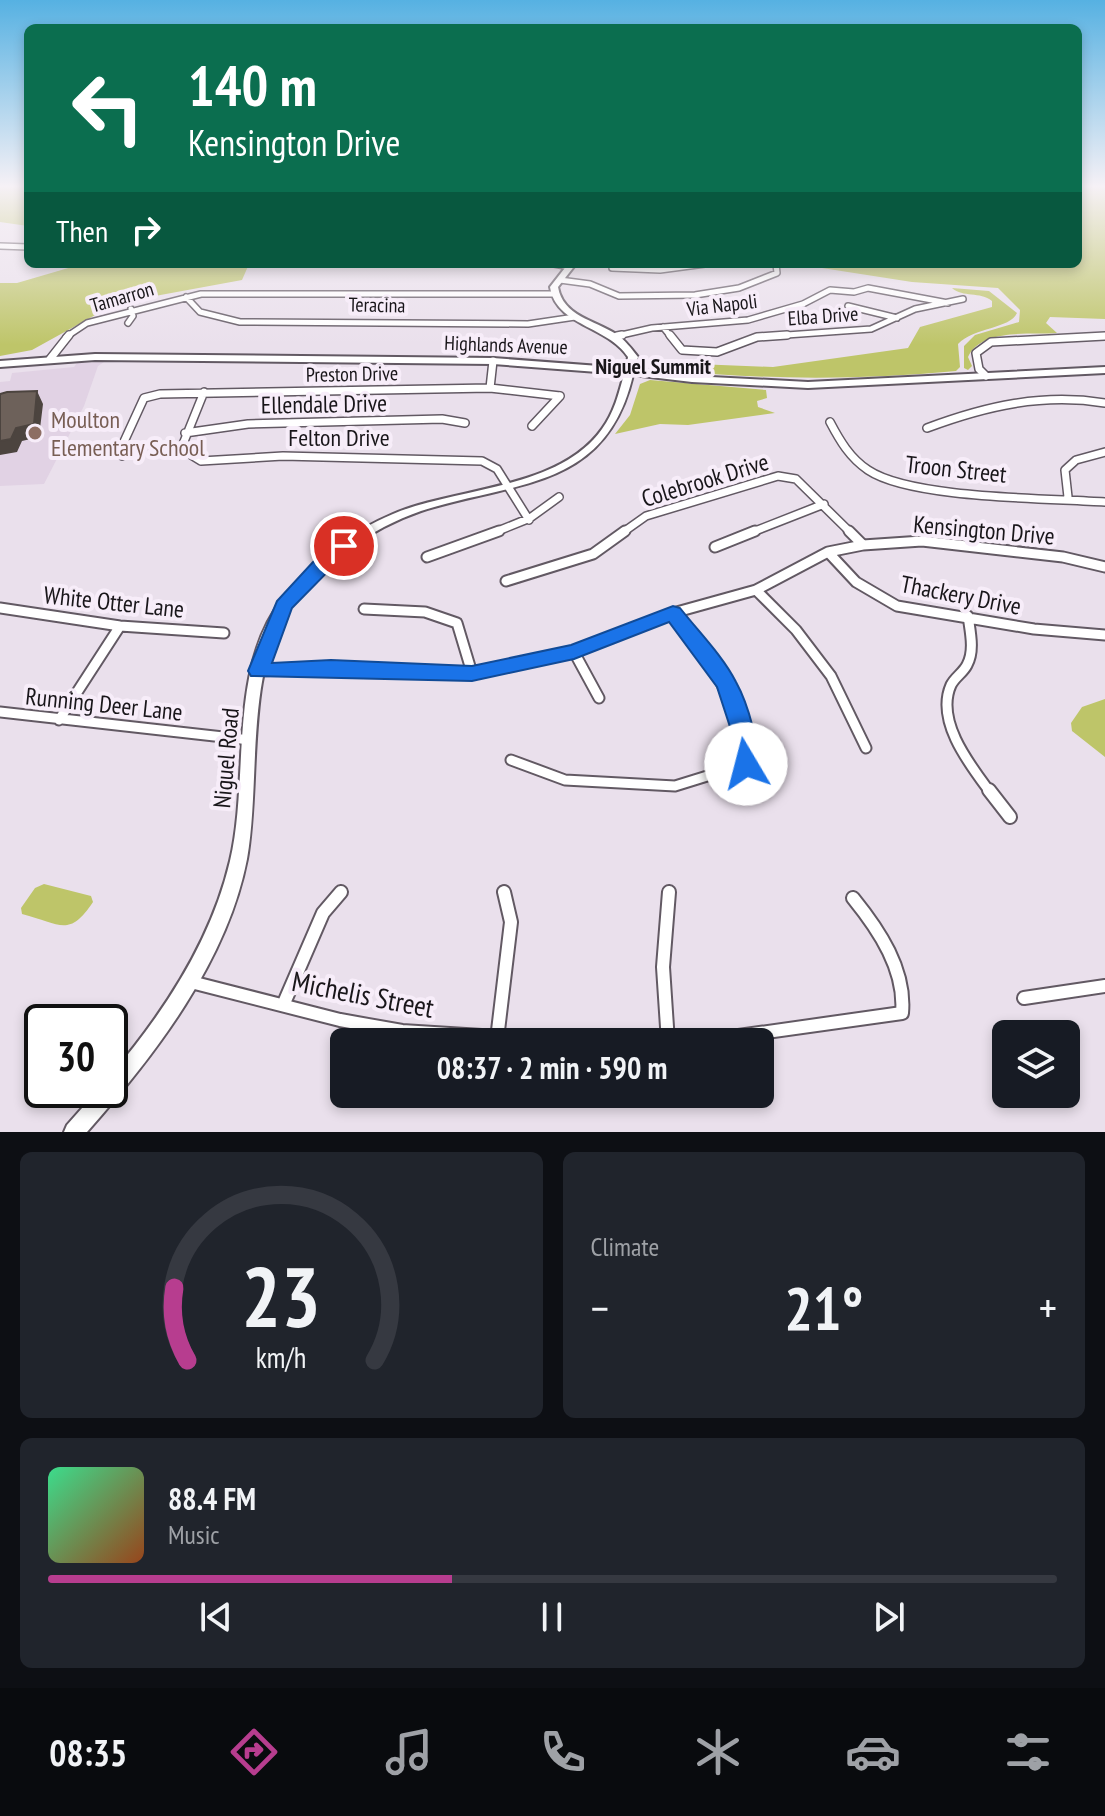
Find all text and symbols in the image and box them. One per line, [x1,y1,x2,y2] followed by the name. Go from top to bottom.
[188,49,317,121] text: 140 m
[56,56,160,160] icon: left
[188,119,400,166] text: Kensington Drive
[124,208,168,252] icon: right
[56,211,108,250] text: Then
[87,276,157,318] street label: Tamarron
[684,288,759,322] street label: Via Napoli
[348,292,406,318] street label: Teracina
[787,301,859,331] street label: Elba Drive
[444,330,568,360] street label: Highlands Avenue
[595,352,711,380] district label: Niguel Summit
[306,360,398,388] street label: Preston Drive
[261,387,387,421] street label: Ellendale Drive
[51,404,205,463] place label: Moulton Elementary School
[288,422,390,453] street label: Felton Drive
[26,424,44,442] marker: Moulton Elementary School
[638,446,772,514] street label: Colebrook Drive
[904,448,1008,490] street label: Troon Street
[912,508,1056,552] street label: Kensington Drive
[310,512,378,580] pin
[322,524,366,568] icon: arrive
[898,568,1024,622] street label: Thackery Drive
[42,579,186,625] street label: White Otter Lane
[24,680,184,728] street label: Running Deer Lane
[206,707,246,809] street label: Niguel Road
[704,722,788,806] position arrow
[289,962,437,1026] street label: Michelis Street
[24,1004,128,1108] speed limit sign: 30
[992,1020,1080,1108] map controls
[992,1020,1080,1108] button: layers
[437,1048,667,1087] text: 08:37 · 2 min · 590 m
[591,1230,659,1263] text: Climate
[241,1242,321,1350] text: 23
[784,1269,863,1347] text: 21°
[591,1279,609,1336] text: −
[1039,1279,1057,1336] text: +
[256,1339,307,1376] text: km/h
[168,1479,256,1518] text: 88.4 FM
[168,1518,220,1551] text: Music
[194,1595,238,1639] icon: previous
[530,1595,574,1639] icon: pause
[867,1595,911,1639] icon: next
[226,1724,282,1780] icon: directions
[381,1724,437,1780] icon: music
[535,1724,591,1780] icon: phone
[690,1724,746,1780] icon: climate
[845,1724,901,1780] icon: car
[1000,1724,1056,1780] icon: filters
[49,1729,127,1776] text: 08:35

